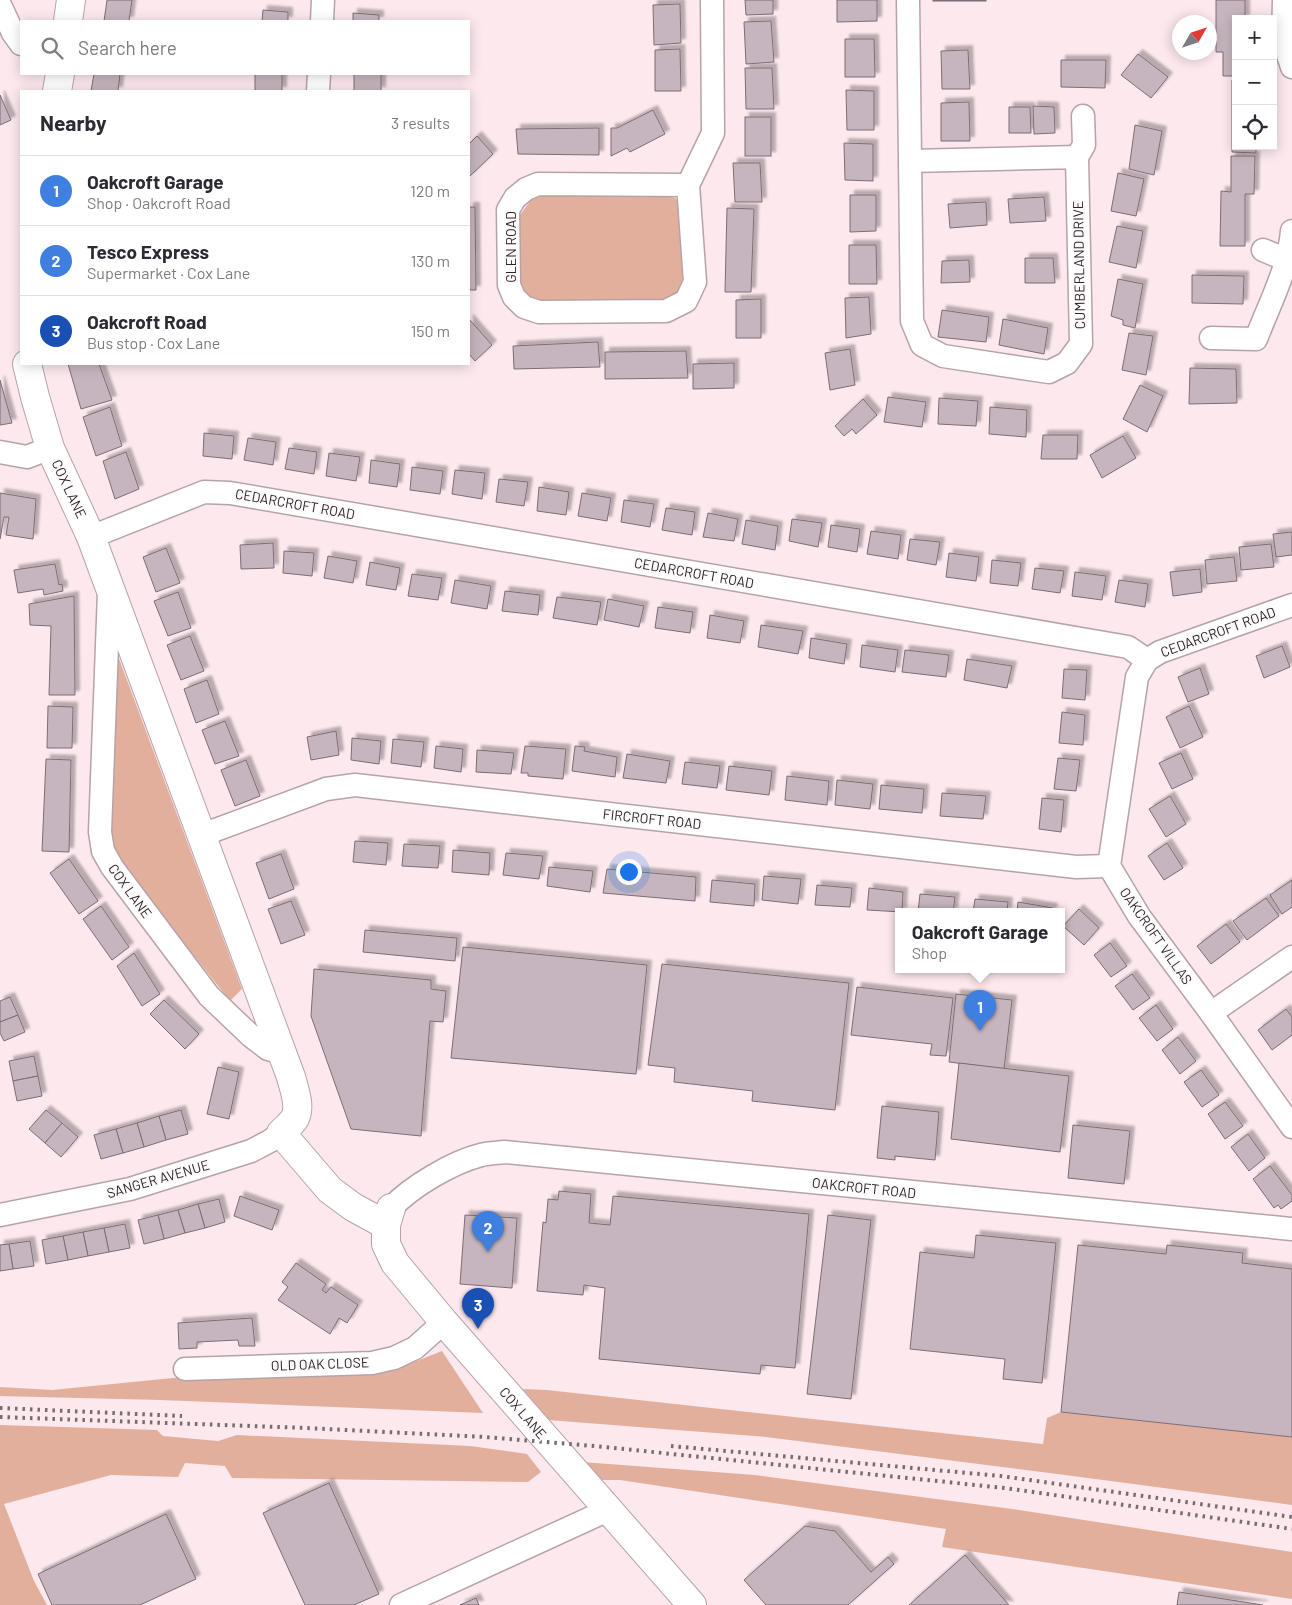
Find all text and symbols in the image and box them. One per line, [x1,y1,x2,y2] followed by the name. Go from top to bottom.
[1172,15,1217,60] north arrow
[1232,15,1277,150] map controls
[1232,15,1277,60] button: +
[20,20,470,75] search box
[38,34,66,62] icon: search
[78,36,177,59] text: Search here
[1232,60,1277,105] button: −
[1232,105,1277,150] button: locate
[40,110,106,135] text: Nearby
[391,113,450,132] text: 3 results
[87,170,224,193] text: Oakcroft Garage
[53,181,59,200] text: 1
[410,181,450,200] text: 120 m
[87,193,231,212] text: Shop · Oakcroft Road
[1069,201,1088,329] street label: CUMBERLAND DRIVE
[502,211,519,283] street label: GLEN ROAD
[87,240,209,263] text: Tesco Express
[52,251,60,270] text: 2
[411,251,450,270] text: 130 m
[87,263,250,282] text: Supermarket · Cox Lane
[87,310,207,333] text: Oakcroft Road
[52,321,60,340] text: 3
[411,321,450,340] text: 150 m
[87,333,220,352] text: Bus stop · Cox Lane
[48,457,90,521] street label: COX LANE
[234,485,356,522] street label: CEDARCROFT ROAD
[633,554,755,591] street label: CEDARCROFT ROAD
[1158,603,1278,660] street label: CEDARCROFT ROAD
[602,805,702,832] street label: FIRCROFT ROAD
[616,859,642,885] your location
[105,860,156,921] street label: COX LANE
[1117,884,1196,988] street label: OAKCROFT VILLAS
[895,908,1065,973] popup
[912,920,1048,943] text: Oakcroft Garage
[912,943,947,962] text: Shop
[964,990,996,1031] pin: 1
[105,1156,211,1201] street label: SANGER AVENUE
[811,1174,917,1201] street label: OAKCROFT ROAD
[472,1211,504,1252] pin: 2
[462,1288,494,1329] pin: 3
[271,1353,369,1374] street label: OLD OAK CLOSE
[496,1383,550,1442] street label: COX LANE

